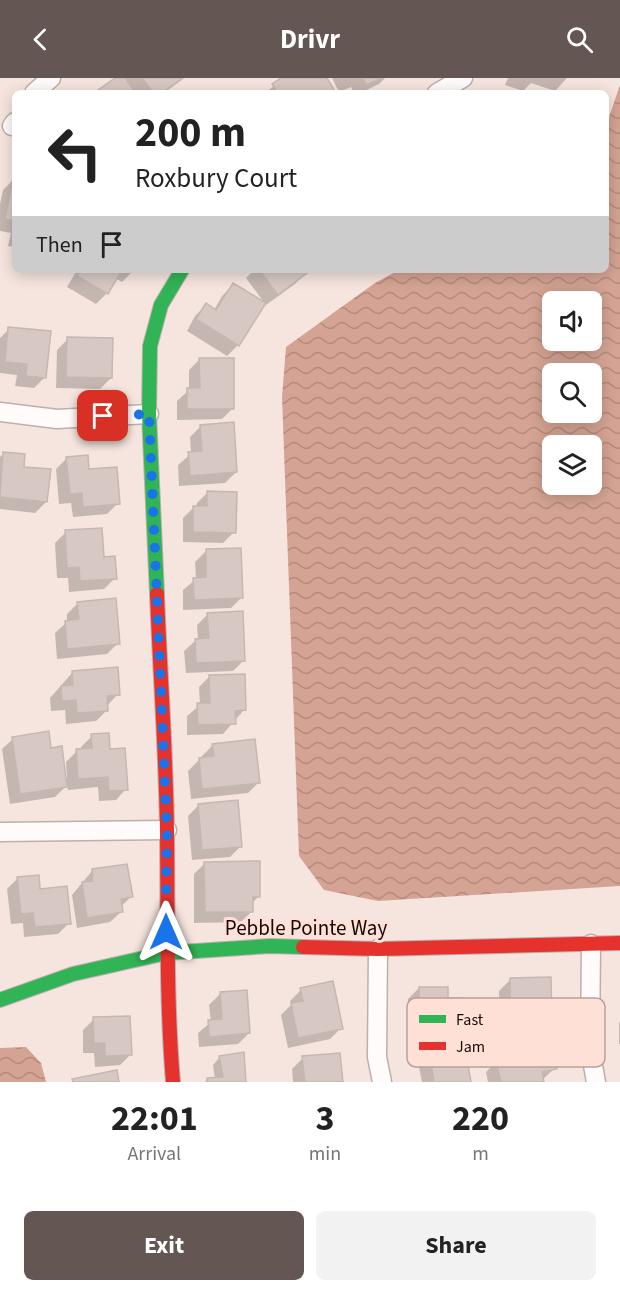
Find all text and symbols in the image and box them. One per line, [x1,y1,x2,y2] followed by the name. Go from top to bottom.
[280,20,340,59] text: Drivr
[24,23,57,56] icon: back
[563,23,596,56] icon: search
[135,103,246,163] text: 200 m
[36,114,114,192] icon: left
[135,159,297,198] text: Roxbury Court
[95,228,128,261] icon: arrive
[36,229,83,261] text: Then
[542,291,602,495] map controls
[542,291,602,351] button: sound
[542,363,602,423] button: search
[77,390,128,441] pin
[86,399,119,432] icon: arrive
[542,435,602,495] button: layers
[134,900,198,964] position arrow
[225,913,387,943] street label: Pebble Pointe Way
[407,998,605,1067] legend
[456,1009,484,1031] text: Fast
[456,1036,485,1058] text: Jam
[111,1093,198,1144] text: 22:01
[315,1093,334,1144] text: 3
[452,1093,509,1144] text: 220
[127,1140,181,1168] text: Arrival
[309,1140,341,1168] text: min
[472,1140,489,1168] text: m
[24,1211,304,1280] button: Exit
[316,1211,596,1280] button: Share

